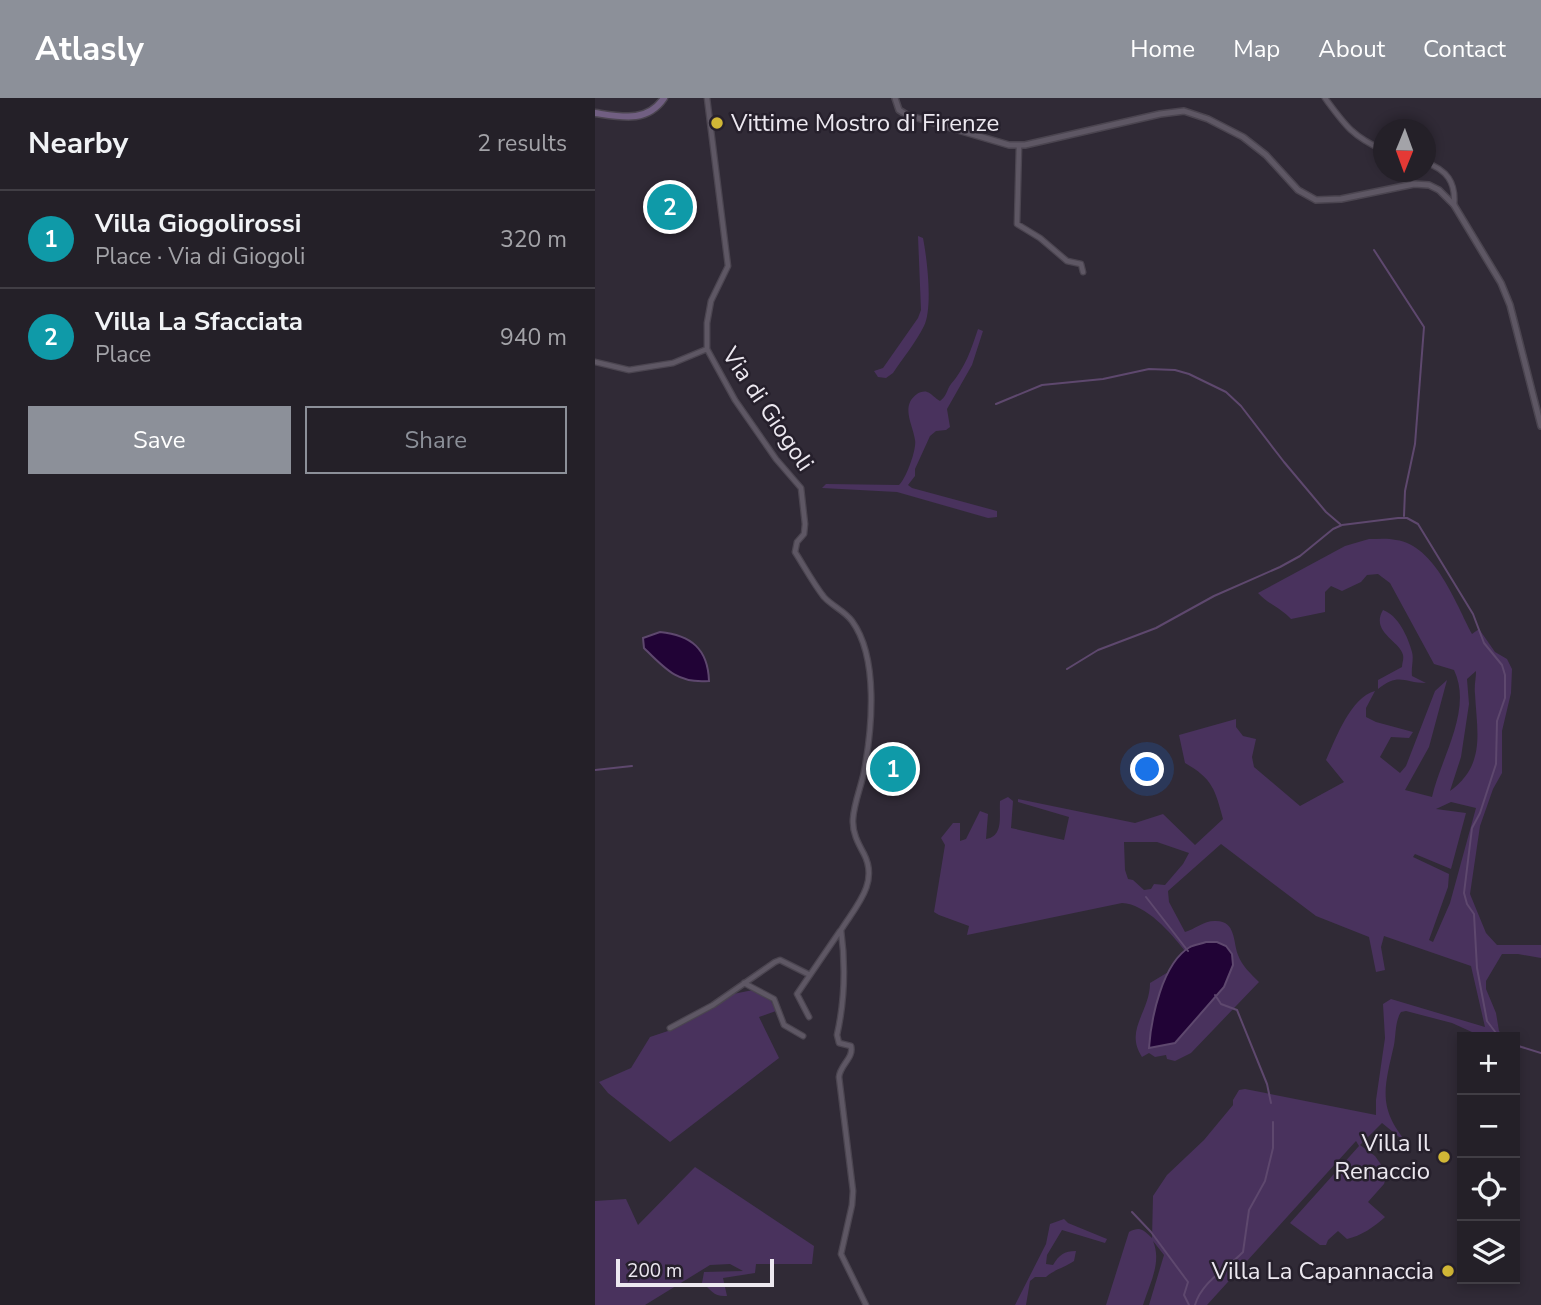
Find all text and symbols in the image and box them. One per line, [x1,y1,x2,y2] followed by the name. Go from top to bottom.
[35,27,144,72] text: Atlasly
[1130,33,1195,65] text: Home
[1233,33,1280,65] text: Map
[1318,33,1385,65] text: About
[1423,33,1506,65] text: Contact
[730,107,999,139] place label: Vittime Mostro di Firenze
[709,115,725,131] marker: Vittime Mostro di Firenze
[1373,119,1436,182] north arrow
[28,123,128,164] text: Nearby
[477,128,567,159] text: 2 results
[647,181,693,233] pin: 2
[95,206,301,241] text: Villa Giogolirossi
[44,224,58,255] text: 1
[500,224,567,255] text: 320 m
[95,241,305,272] text: Place · Via di Giogoli
[95,304,303,339] text: Villa La Sfacciata
[44,322,58,353] text: 2
[500,322,567,353] text: 940 m
[95,339,151,370] text: Place
[714,340,821,477] street label: Via di Giogoli
[28,406,291,474] button: Save
[305,406,567,474] button: Share
[870,743,916,795] pin: 1
[1130,752,1164,786] your location
[1457,1032,1520,1284] map controls
[1457,1032,1520,1095] button: +
[1457,1095,1520,1158] button: −
[1334,1127,1430,1187] place label: Villa Il Renaccio
[1436,1149,1452,1165] marker: Villa Il Renaccio
[1457,1158,1520,1221] button: locate
[1457,1221,1520,1284] button: layers
[1210,1255,1434,1287] place label: Villa La Capannaccia
[616,1256,773,1288] scale bar
[627,1258,682,1284] text: 200 m
[1440,1263,1456,1279] marker: Villa La Capannaccia

